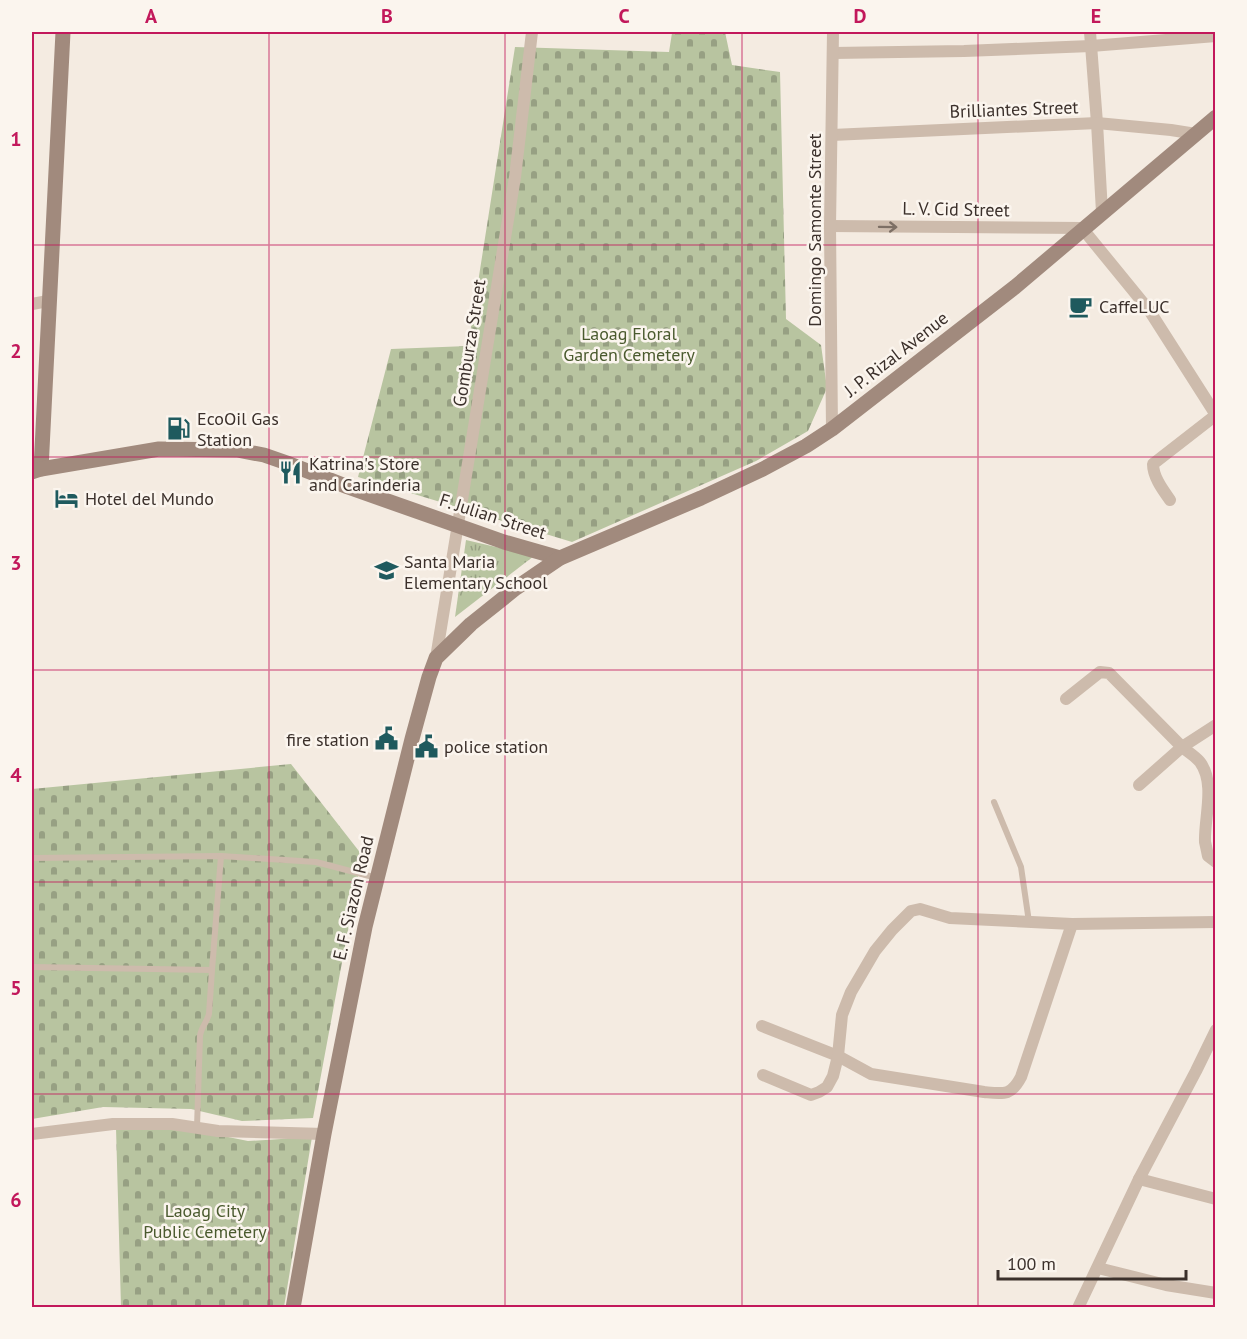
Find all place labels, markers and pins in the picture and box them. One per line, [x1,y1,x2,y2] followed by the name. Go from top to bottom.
[1068,293,1094,319] cafe icon: CaffeLUC
[1099,295,1170,318] place label: CaffeLUC
[197,407,279,451] place label: EcoOil Gas Station
[166,415,192,441] fuel station icon: EcoOil Gas Station
[309,452,421,496] place label: Katrina's Store and Carinderia
[278,460,304,486] restaurant icon: Katrina's Store and Carinderia
[54,485,80,511] hotel icon: Hotel del Mundo
[85,487,214,510] place label: Hotel del Mundo
[404,550,548,594] place label: Santa Maria Elementary School
[373,558,399,584] school or university icon: Santa Maria Elementary School
[374,726,400,752] public building icon: fire station
[286,728,369,751] place label: fire station
[413,733,439,759] public building icon: police station
[444,735,548,758] place label: police station

